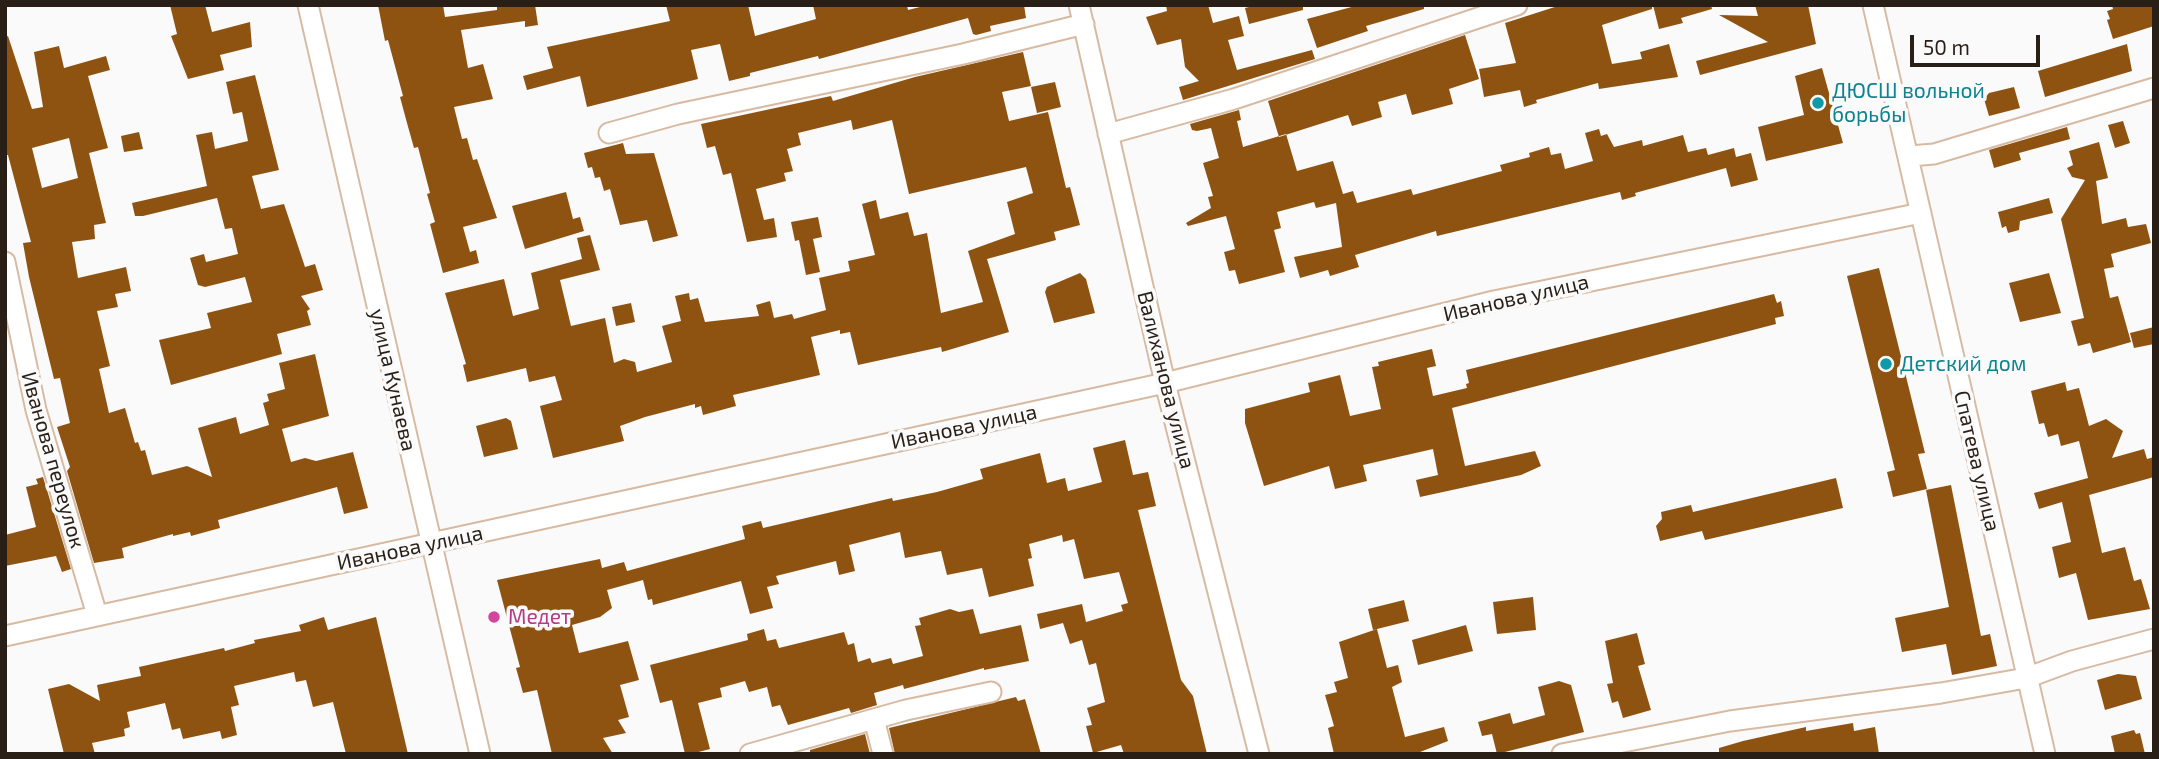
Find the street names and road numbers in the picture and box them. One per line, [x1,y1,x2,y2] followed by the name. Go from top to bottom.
[1441,269,1591,327] street label: Иванова улица
[1132,289,1200,471] street label: Валиханова улица
[364,306,422,454] street label: улица Кунаева
[16,369,90,551] street label: Иванова переулок
[1949,388,2005,534] street label: Спатева улица
[889,399,1039,455] street label: Иванова улица
[335,520,485,576] street label: Иванова улица

